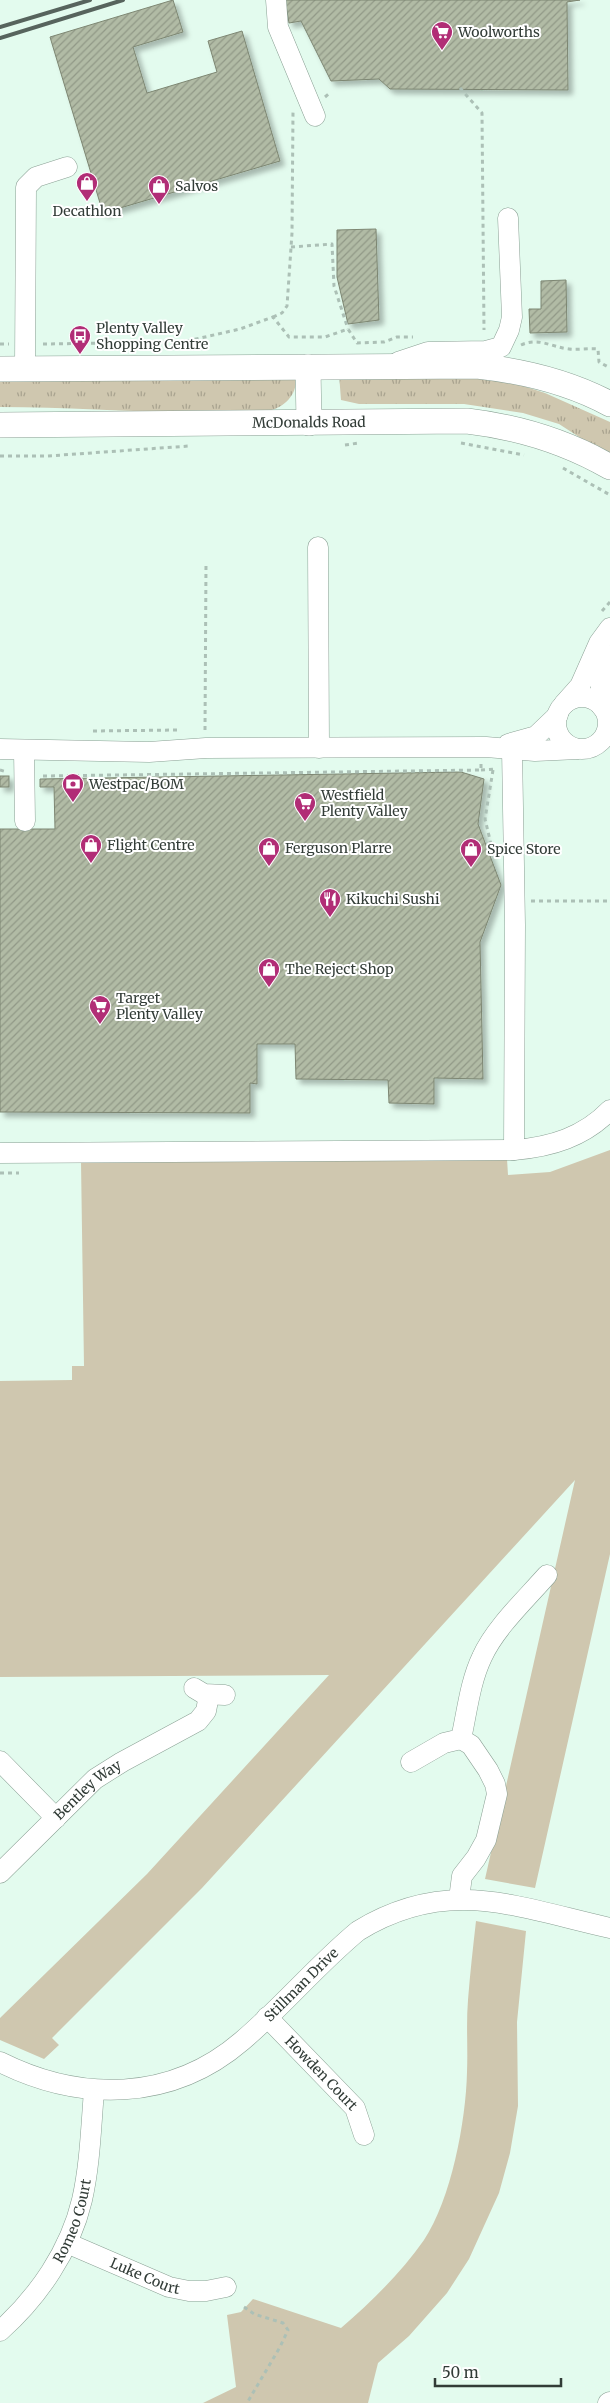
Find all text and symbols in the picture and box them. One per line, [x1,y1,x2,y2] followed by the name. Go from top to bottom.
[430,20,454,51] supermarket icon: Woolworths
[457,23,540,41] place label: Woolworths
[75,171,99,202] shop icon: Decathlon
[147,174,171,205] shop icon: Salvos
[175,177,218,195] place label: Salvos
[52,202,122,220] place label: Decathlon
[96,319,208,353] place label: Plenty Valley Shopping Centre
[68,324,92,355] bus stop icon: Plenty Valley Shopping Centre
[252,413,366,432] street label: McDonalds Road
[61,772,85,803] bank icon: Westpac/BOM
[88,775,184,793] place label: Westpac/BOM
[320,786,409,820] place label: Westfield Plenty Valley
[293,791,317,822] supermarket icon: Westfield Plenty Valley
[79,833,103,864] shop icon: Flight Centre
[107,836,195,854] place label: Flight Centre
[257,836,281,867] shop icon: Ferguson Plarre
[459,837,483,868] shop icon: Spice Store
[285,839,392,857] place label: Ferguson Plarre
[487,840,561,858] place label: Spice Store
[318,887,342,918] restaurant icon: Kikuchi Sushi
[346,890,440,908] place label: Kikuchi Sushi
[257,957,281,988] shop icon: The Reject Shop
[285,960,394,978] place label: The Reject Shop
[116,989,204,1023] place label: Target Plenty Valley
[88,994,112,1025] supermarket icon: Target Plenty Valley
[50,1755,125,1824] street label: Bentley Way
[260,1944,342,2025] street label: Stillman Drive
[281,2032,362,2115] street label: Howden Court
[49,2177,95,2266] street label: Romeo Court
[108,2254,182,2298] street label: Luke Court
[435,2356,561,2388] scale bar
[442,2363,479,2382] text: 50 m

